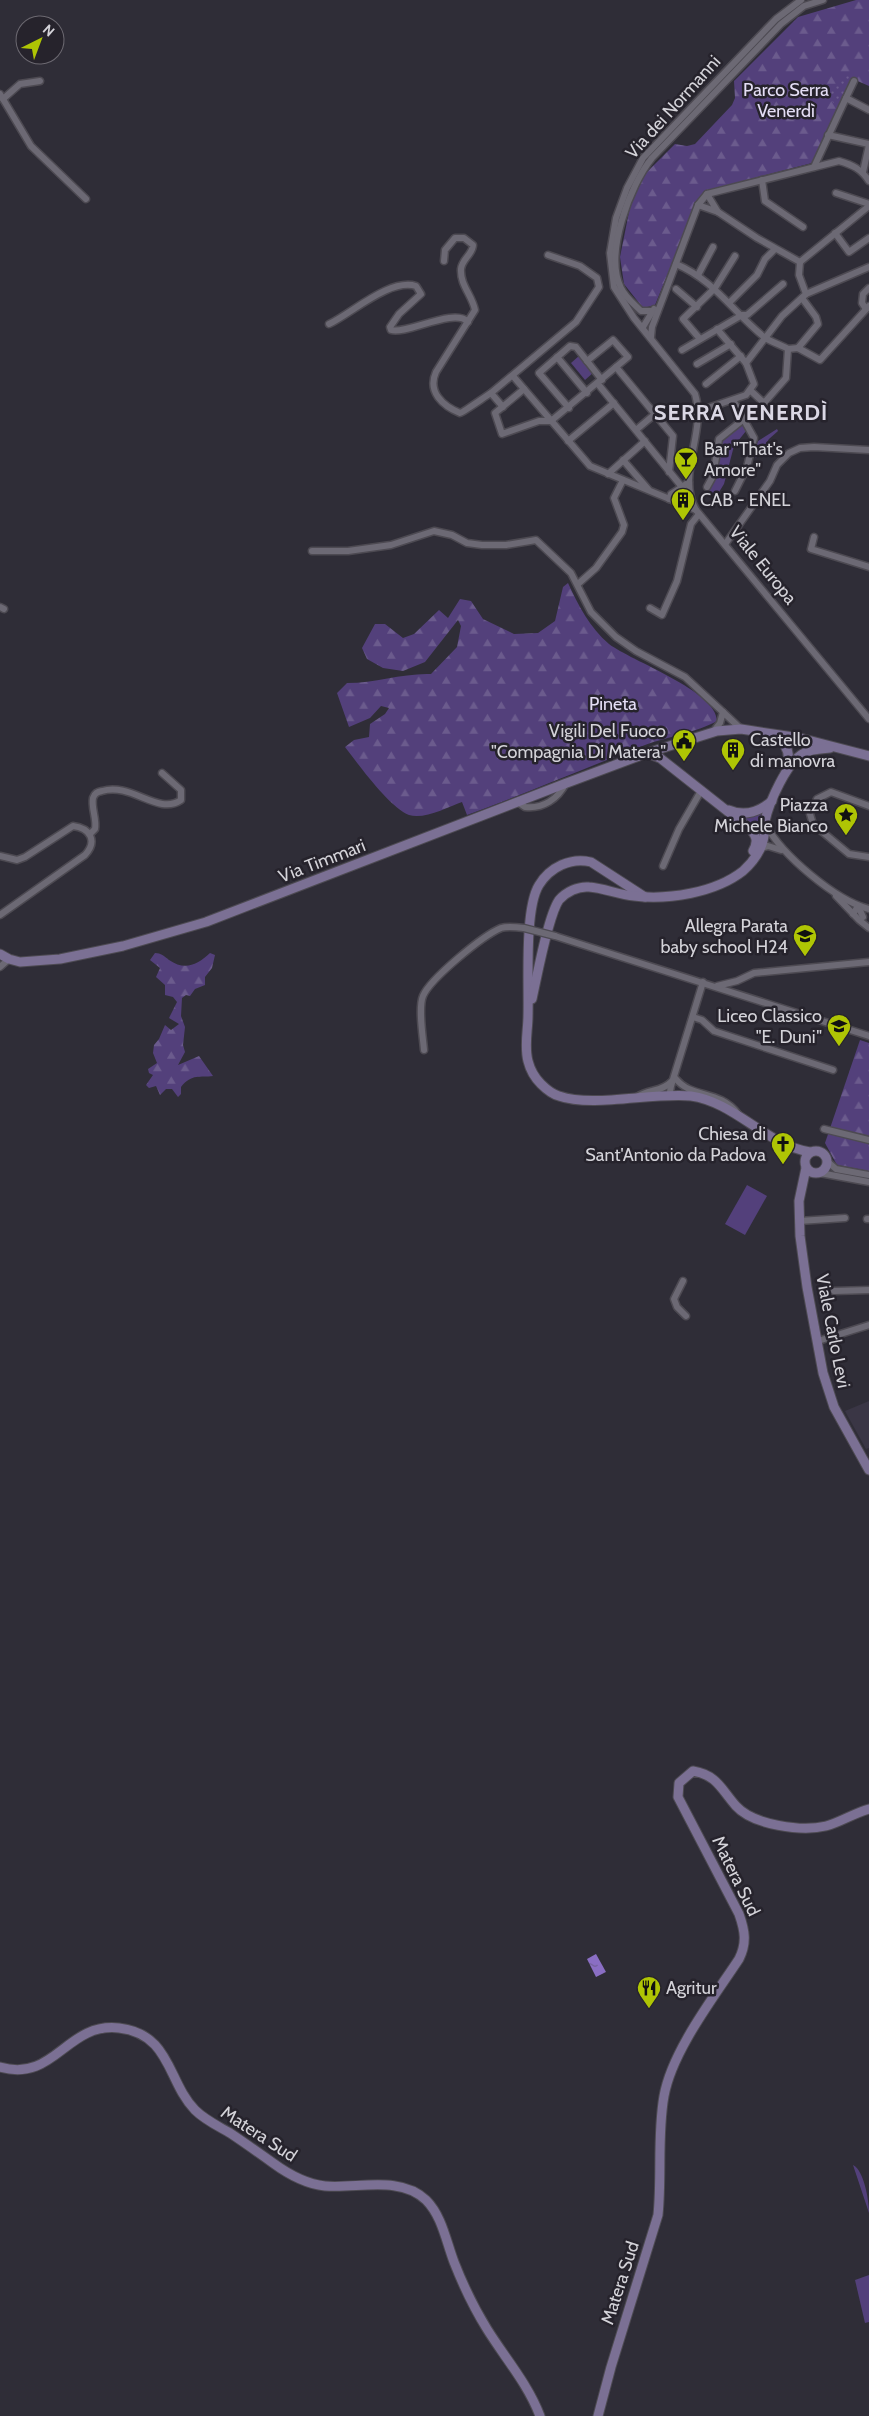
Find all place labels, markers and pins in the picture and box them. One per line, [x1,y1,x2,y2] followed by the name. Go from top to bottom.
[704,438,783,481] place label: Bar "That's Amore"
[673,446,699,480] bar icon: Bar "That's Amore"
[670,487,696,521] building icon: CAB - ENEL
[700,489,790,511] place label: CAB - ENEL
[491,720,666,763] place label: Vigili Del Fuoco "Compagnia Di Matera"
[671,728,697,762] public building icon: Vigili Del Fuoco "Compagnia Di Matera"
[750,729,836,772] place label: Castello di manovra
[720,737,746,771] building icon: Castello di manovra
[714,794,828,837] place label: Piazza Michele Bianco
[833,802,859,836] place icon: Piazza Michele Bianco
[660,915,788,958] place label: Allegra Parata baby school H24
[792,923,818,957] school or university icon: Allegra Parata baby school H24
[717,1005,822,1048] place label: Liceo Classico "E. Duni"
[826,1013,852,1047] school or university icon: Liceo Classico "E. Duni"
[585,1123,766,1166] place label: Chiesa di Sant'Antonio da Padova
[770,1131,796,1165] church icon: Chiesa di Sant'Antonio da Padova
[636,1975,662,2009] restaurant icon: Agritur
[666,1977,717,1999] place label: Agritur

